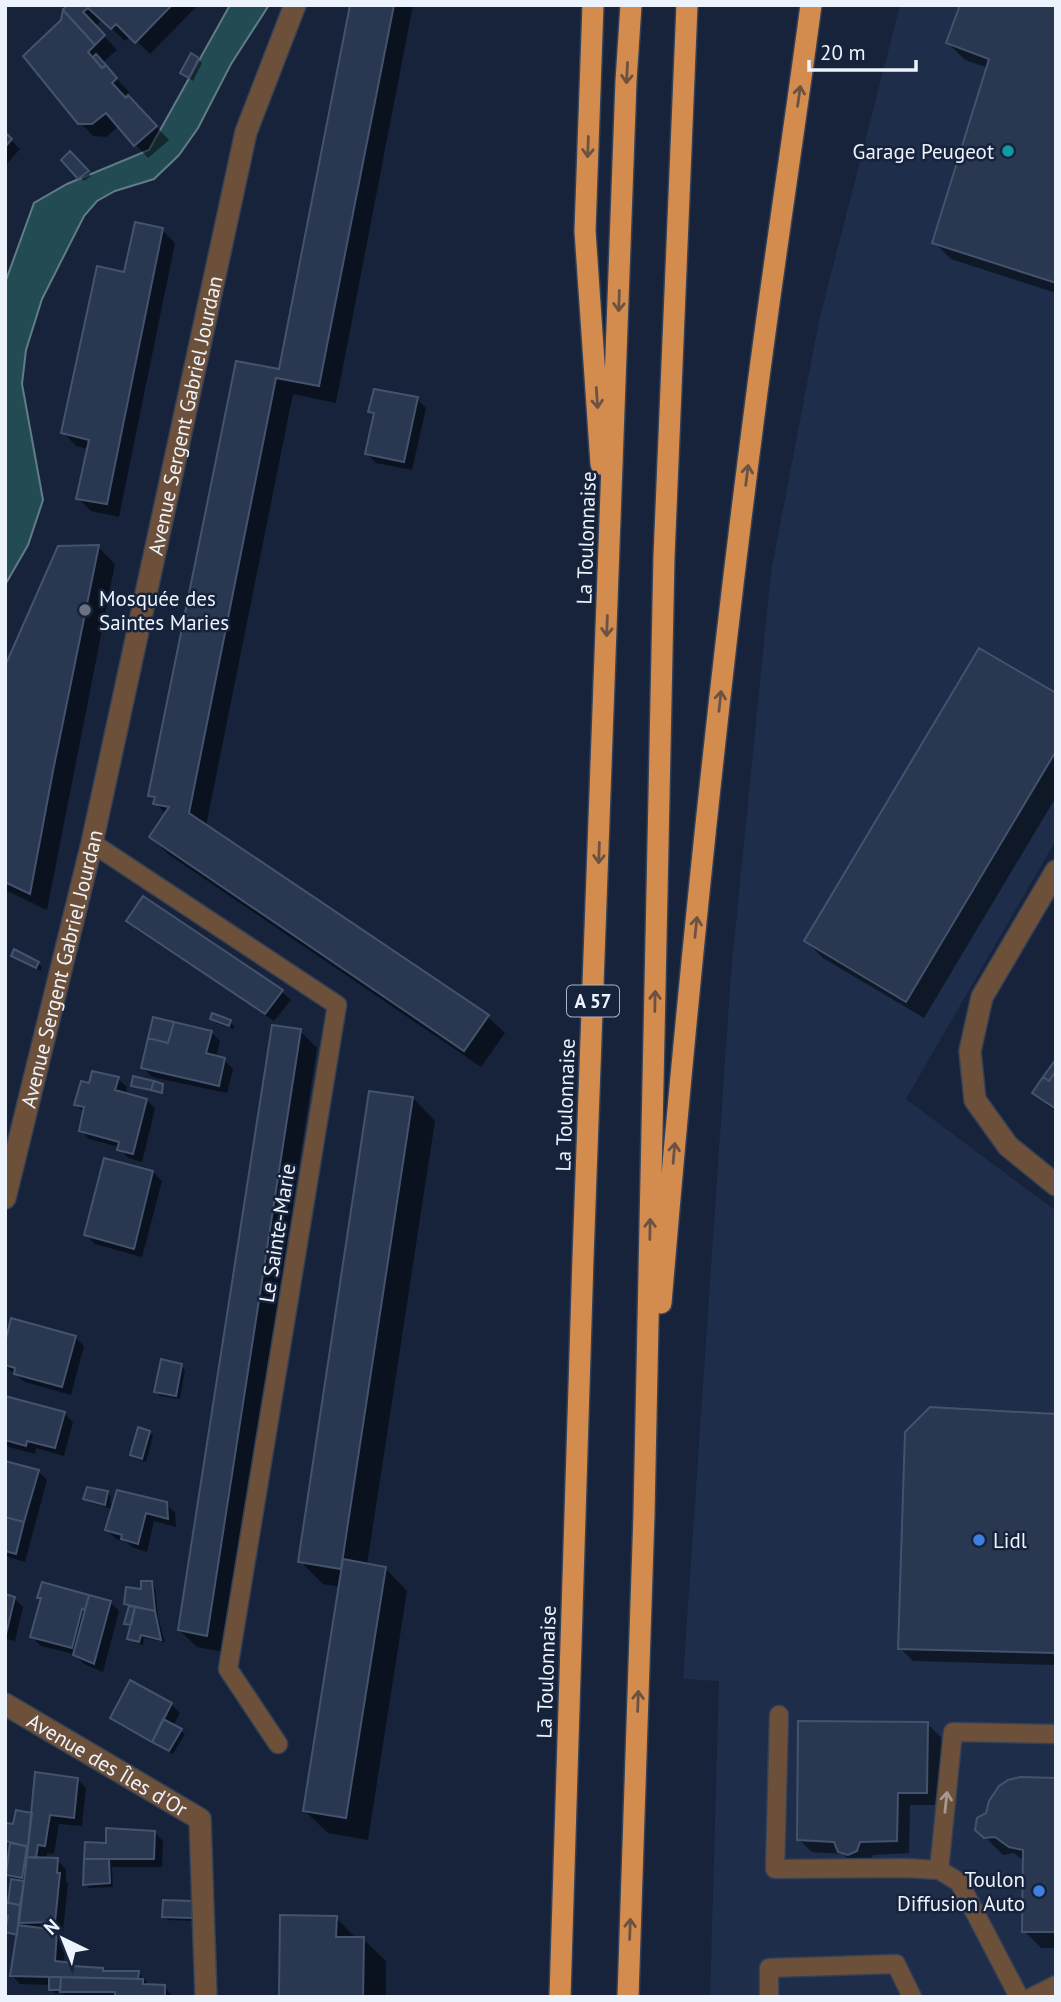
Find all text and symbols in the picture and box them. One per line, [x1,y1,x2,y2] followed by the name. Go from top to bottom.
[809,28,916,72] scale bar
[820,39,866,66] text: 20 m
[620,62,633,84] one-way arrow
[792,85,805,108] one-way arrow
[582,135,595,158] one-way arrow
[853,138,994,165] place label: Garage Peugeot
[1000,143,1016,159] marker: Garage Peugeot
[141,273,228,558] street label: Avenue Sergent Gabriel Jourdan
[612,289,625,312] one-way arrow
[591,387,604,409] one-way arrow
[740,464,753,487] one-way arrow
[570,471,602,605] street label: La Toulonnaise
[99,585,229,636] place label: Mosquée des Saintes Maries
[77,602,93,618] marker: Mosquée des Saintes Maries
[601,614,614,637] one-way arrow
[714,690,727,713] one-way arrow
[14,827,108,1111] street label: Avenue Sergent Gabriel Jourdan
[592,842,605,865] one-way arrow
[689,916,702,939] one-way arrow
[567,986,619,1016] road number: A 57
[648,990,661,1013] one-way arrow
[549,1038,581,1172] street label: La Toulonnaise
[668,1143,681,1165] one-way arrow
[253,1162,301,1304] street label: Le Sainte-Marie
[643,1218,657,1241] one-way arrow
[993,1527,1027,1554] place label: Lidl
[971,1532,987,1548] marker: Lidl
[530,1605,562,1739] street label: La Toulonnaise
[632,1690,645,1713] one-way arrow
[22,1707,193,1822] street label: Avenue des Îles d'Or
[940,1791,953,1814] one-way arrow
[897,1866,1025,1917] place label: Toulon Diffusion Auto
[1031,1883,1047,1899] marker: Toulon Diffusion Auto
[28,1904,98,1974] north arrow
[39,1914,64,1940] text: N
[624,1917,637,1940] one-way arrow

